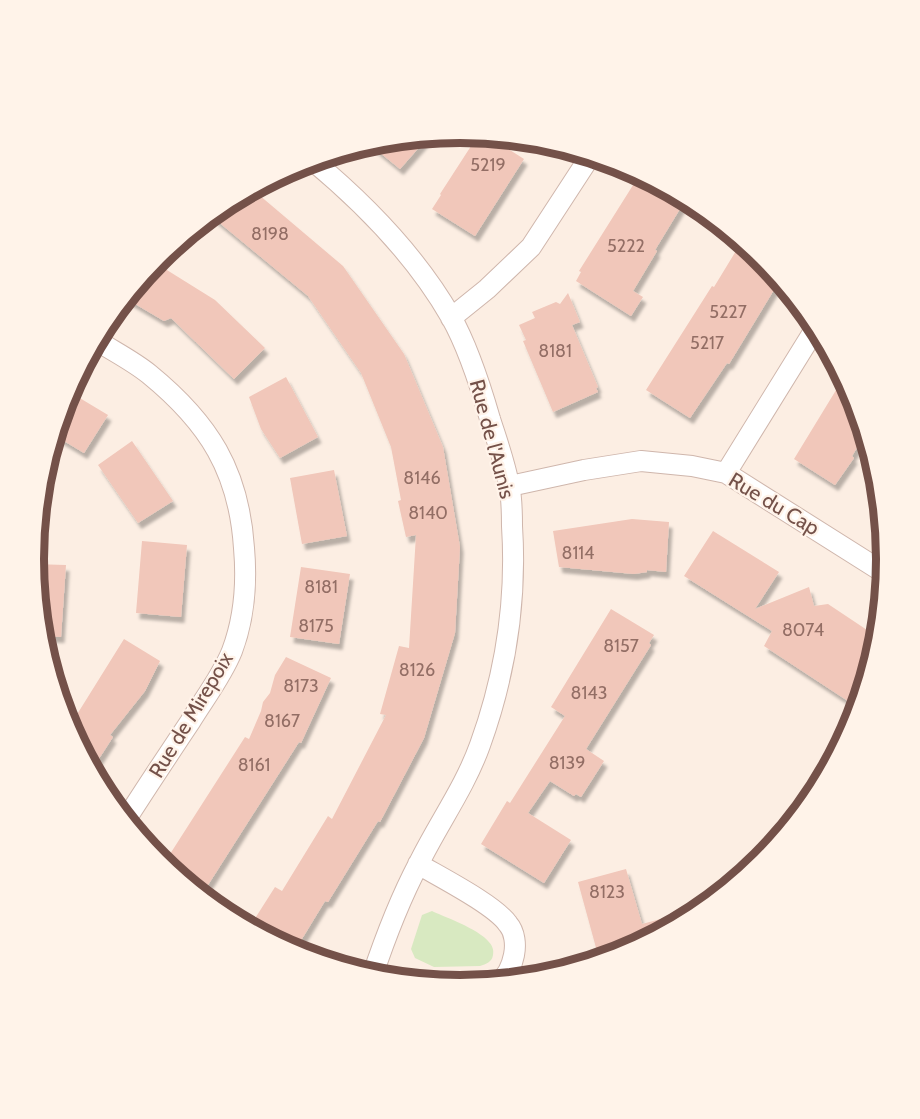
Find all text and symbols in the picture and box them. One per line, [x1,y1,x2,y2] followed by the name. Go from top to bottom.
[470,154,506,176] house number: 5219
[251,223,289,245] house number: 8198
[607,235,645,257] house number: 5222
[709,301,747,323] house number: 5227
[690,332,724,354] house number: 5217
[538,340,572,362] house number: 8181
[465,377,520,501] street label: Rue de l'Aunis
[403,467,441,489] house number: 8146
[725,467,824,540] street label: Rue du Cap
[408,502,448,524] house number: 8140
[561,542,595,564] house number: 8114
[304,576,338,598] house number: 8181
[298,615,334,637] house number: 8175
[782,619,824,641] house number: 8074
[603,635,639,657] house number: 8157
[143,647,238,782] street label: Rue de Mirepoix
[399,659,435,681] house number: 8126
[283,675,319,697] house number: 8173
[571,682,607,704] house number: 8143
[264,710,300,732] house number: 8167
[549,752,585,774] house number: 8139
[238,754,270,776] house number: 8161
[589,881,625,903] house number: 8123

